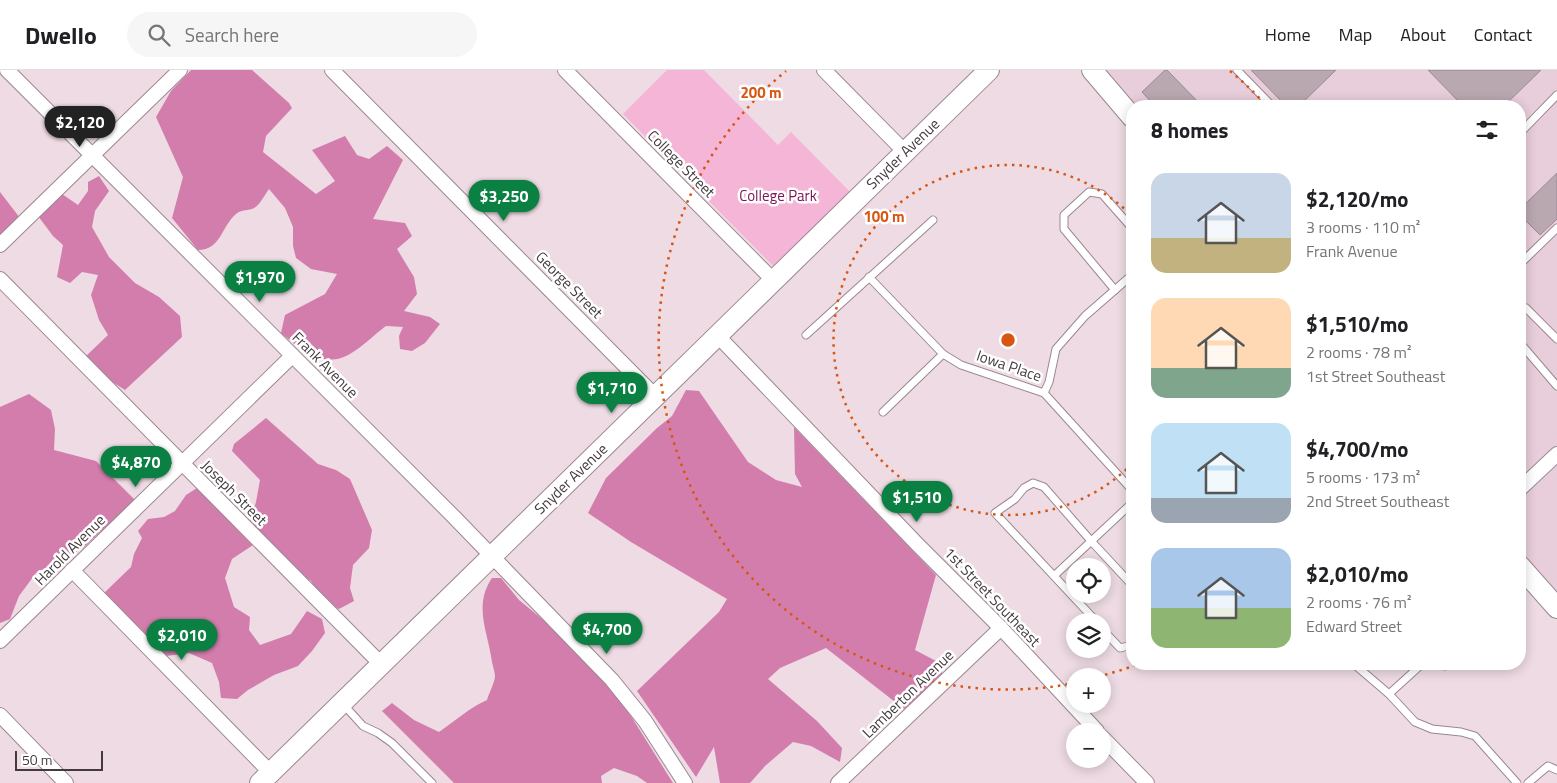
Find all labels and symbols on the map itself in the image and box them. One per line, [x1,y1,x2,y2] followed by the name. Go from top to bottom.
[740,81,782,104] text: 200 m
[39,106,121,148] pin: $2,120
[861,113,945,195] street label: Snyder Avenue
[642,125,721,203] street label: College Street
[463,180,545,222] pin: $3,250
[739,184,817,207] park label: College Park
[863,205,905,228] text: 100 m
[530,246,609,324] street label: George Street
[219,260,301,303] pin: $1,970
[287,326,364,403] street label: Frank Avenue
[999,331,1017,349] centre of rings
[973,344,1045,387] street label: Iowa Place
[571,372,653,414] pin: $1,710
[529,438,613,520] street label: Snyder Avenue
[95,446,177,488] pin: $4,870
[196,455,273,531] street label: Joseph Street
[876,480,958,523] pin: $1,510
[29,509,110,590] street label: Harold Avenue
[939,542,1046,652] street label: 1st Street Southeast
[566,612,648,655] pin: $4,700
[141,618,223,661] pin: $2,010
[857,644,959,743] street label: Lamberton Avenue
[15,748,102,771] scale bar

